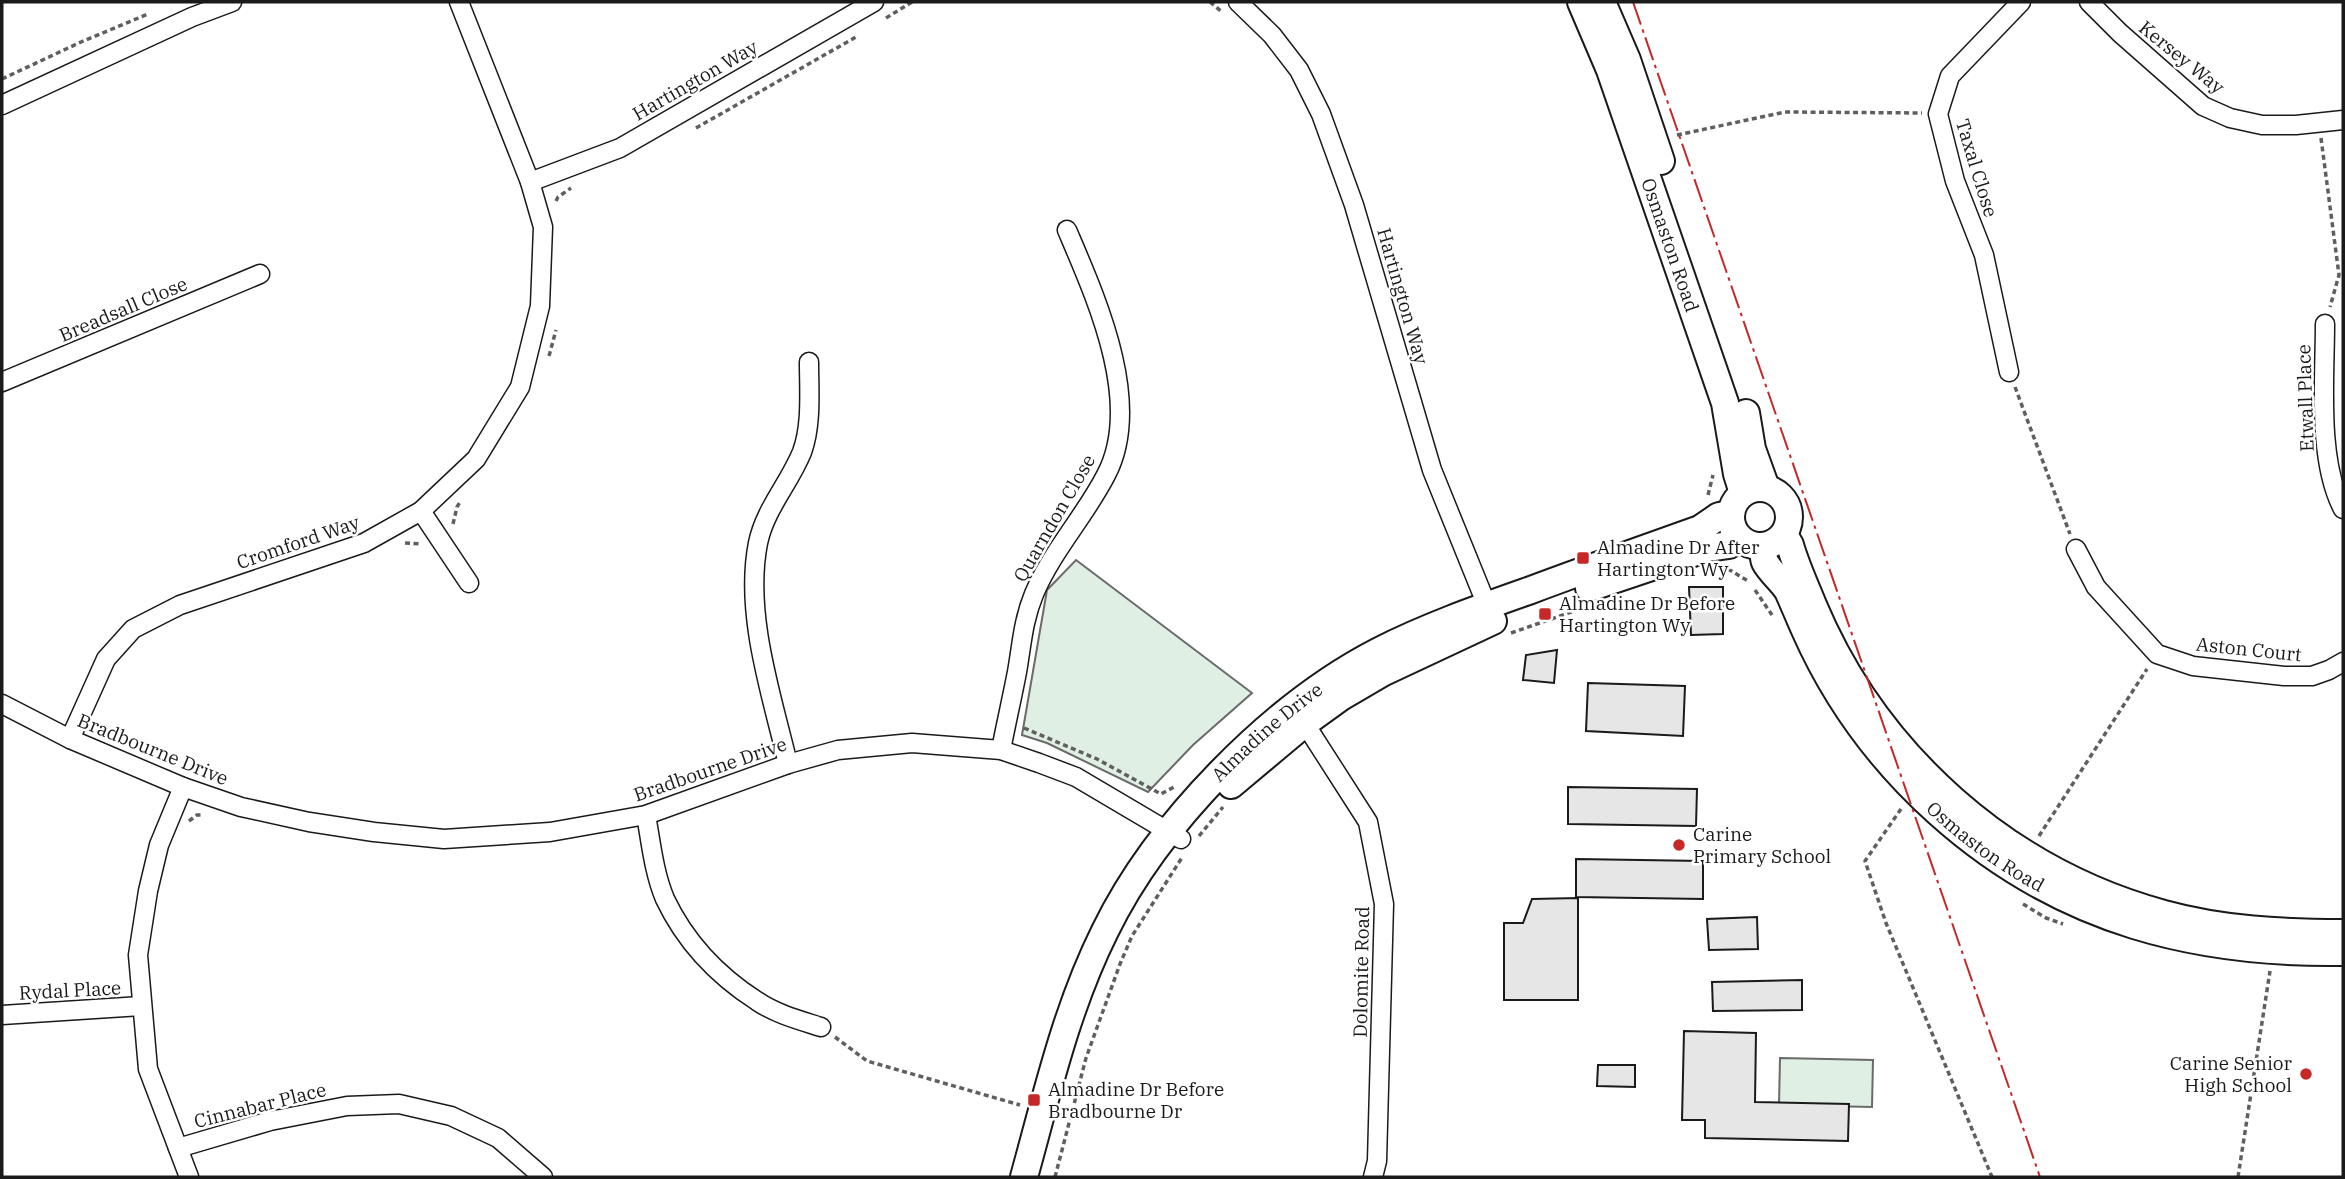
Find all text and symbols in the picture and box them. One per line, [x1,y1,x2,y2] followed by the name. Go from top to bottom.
[2134,15,2230,99] street label: Kersey Way
[628,34,763,126] street label: Hartington Way
[1951,116,2003,220] street label: Taxal Close
[1636,175,1705,315] street label: Osmaston Road
[1372,225,1434,368] street label: Hartington Way
[55,271,191,347] street label: Breadsall Close
[2291,344,2319,452] street label: Etwall Place
[1008,450,1100,586] street label: Quarndon Close
[233,509,363,574] street label: Cromford Way
[1597,535,1760,581] place label: Almadine Dr After Hartington Wy
[1575,550,1591,566] marker: Almadine Dr After Hartington Wy
[1559,591,1735,637] place label: Almadine Dr Before Hartington Wy
[1537,606,1553,622] marker: Almadine Dr Before Hartington Wy
[2195,632,2303,667] street label: Aston Court
[1206,677,1327,787] street label: Almadine Drive
[74,708,232,790] street label: Bradbourne Drive
[630,732,790,806] street label: Bradbourne Drive
[1922,796,2049,897] street label: Osmaston Road
[1693,822,1832,868] place label: Carine Primary School
[1671,837,1687,853] marker: Carine Primary School
[1348,906,1374,1038] street label: Dolomite Road
[18,975,122,1005] street label: Rydal Place
[2170,1051,2293,1097] place label: Carine Senior High School
[2298,1066,2314,1082] marker: Carine Senior High School
[191,1077,329,1133] street label: Cinnabar Place
[1048,1077,1224,1123] place label: Almadine Dr Before Bradbourne Dr
[1026,1092,1042,1108] marker: Almadine Dr Before Bradbourne Dr

